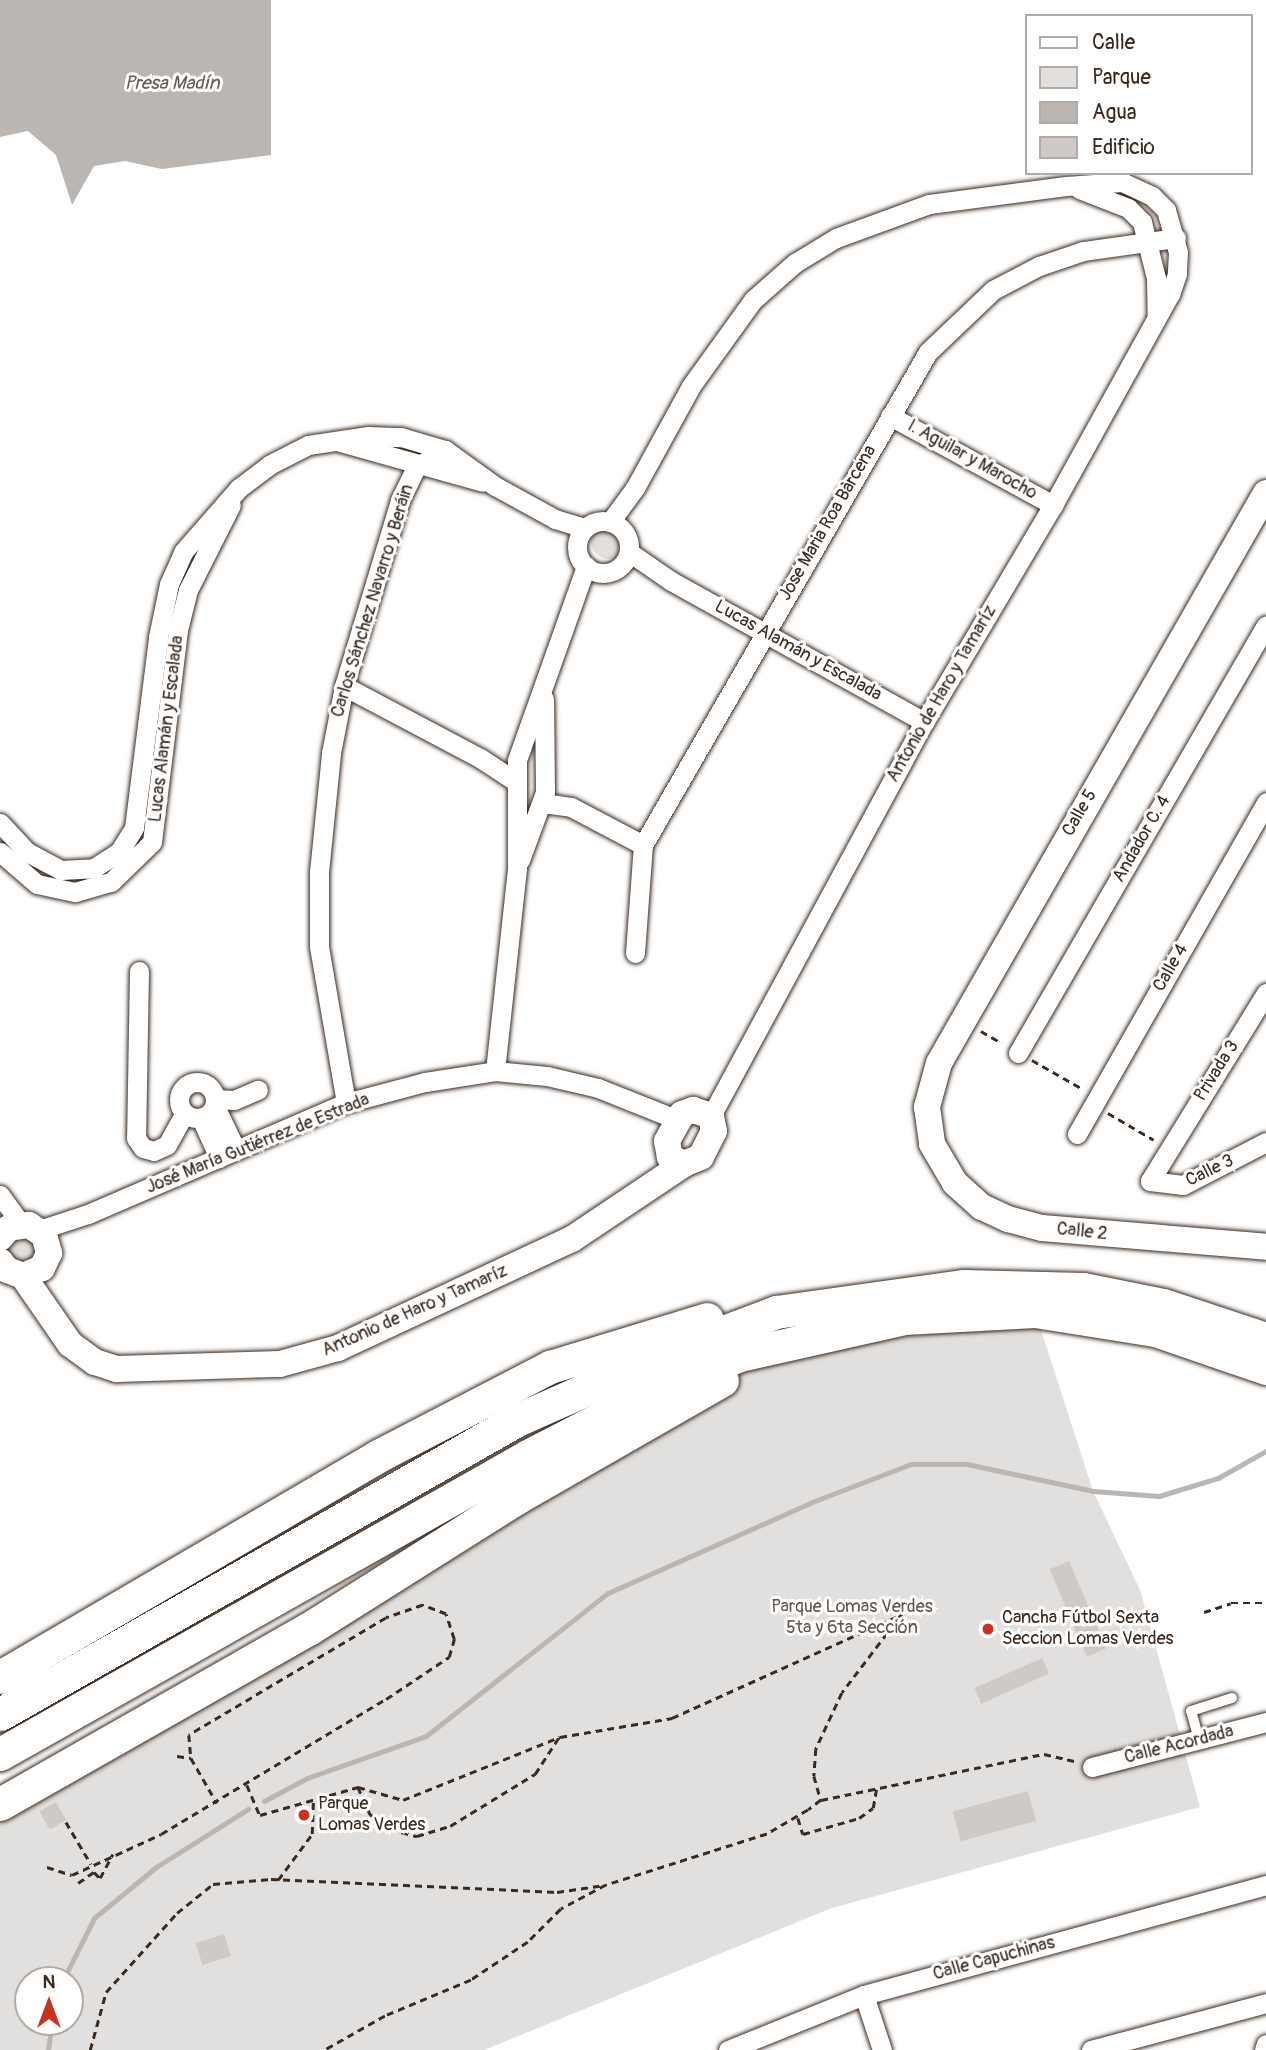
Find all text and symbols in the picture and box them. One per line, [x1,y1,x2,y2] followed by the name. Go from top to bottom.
[1024,14,1252,175] legend
[1092,29,1135,56] text: Calle
[1092,64,1151,91] text: Parque
[124,73,220,95] water label: Presa Madín
[1092,99,1137,126] text: Agua
[1092,134,1155,161] text: Edificio
[903,415,1041,505] street label: I. Aguilar y Marocho
[775,441,881,605] street label: Jose Maria Roa Bàrcena
[327,482,419,720] street label: Carlos Sánchez Navarro y Beráin
[711,596,885,706] street label: Lucas Alamán y Escalada
[882,602,1002,786] street label: Antonio de Haro y Tamaríz
[145,634,189,824] street label: Lucas Alamán y Escalada
[1058,786,1102,840] street label: Calle 5
[1108,792,1176,886] street label: Andador C. 4
[1149,940,1193,996] street label: Calle 4
[1190,1037,1244,1105] street label: Privada 3
[143,1089,373,1199] street label: José María Gutiérrez de Estrada
[1182,1150,1238,1192] street label: Calle 3
[1056,1219,1108,1245] street label: Calle 2
[319,1260,511,1362] street label: Antonio de Haro y Tamaríz
[771,1597,933,1640] park label: Parque Lomas Verdes 5ta y 6ta Sección
[1002,1608,1174,1650] place label: Cancha Fútbol Sexta Seccion Lomas Verdes
[980,1621,996,1637] marker: Cancha Fútbol Sexta Seccion Lomas Verdes
[1122,1721,1236,1769] street label: Calle Acordada
[318,1794,425,1836] place label: Parque Lomas Verdes
[296,1807,312,1823] marker: Parque Lomas Verdes
[931,1932,1057,1986] street label: Calle Capuchinas
[14,1966,84,2036] north arrow
[43,1970,55,1994] text: N

